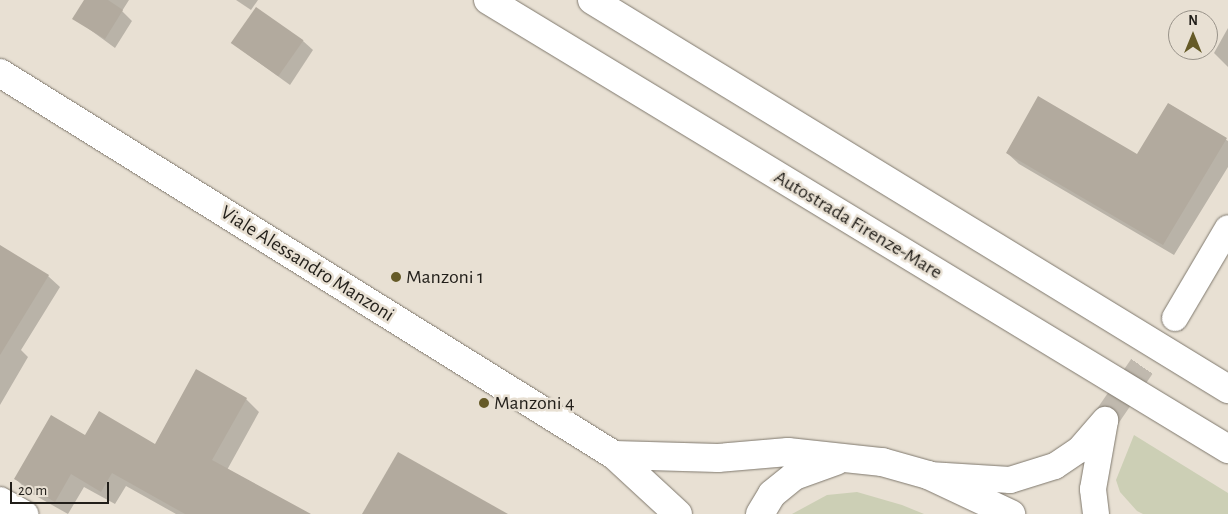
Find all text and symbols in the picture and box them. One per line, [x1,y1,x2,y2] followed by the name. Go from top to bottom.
[1168,10,1218,60] north arrow
[1188,14,1198,28] text: N
[770,165,946,285] street label: Autostrada Firenze-Mare
[216,201,398,327] street label: Viale Alessandro Manzoni
[406,265,484,289] place label: Manzoni 1
[390,271,402,283] marker: Manzoni 1
[494,391,575,415] place label: Manzoni 4
[478,397,490,409] marker: Manzoni 4
[12,472,111,504] scale bar
[18,483,47,498] text: 20 m

